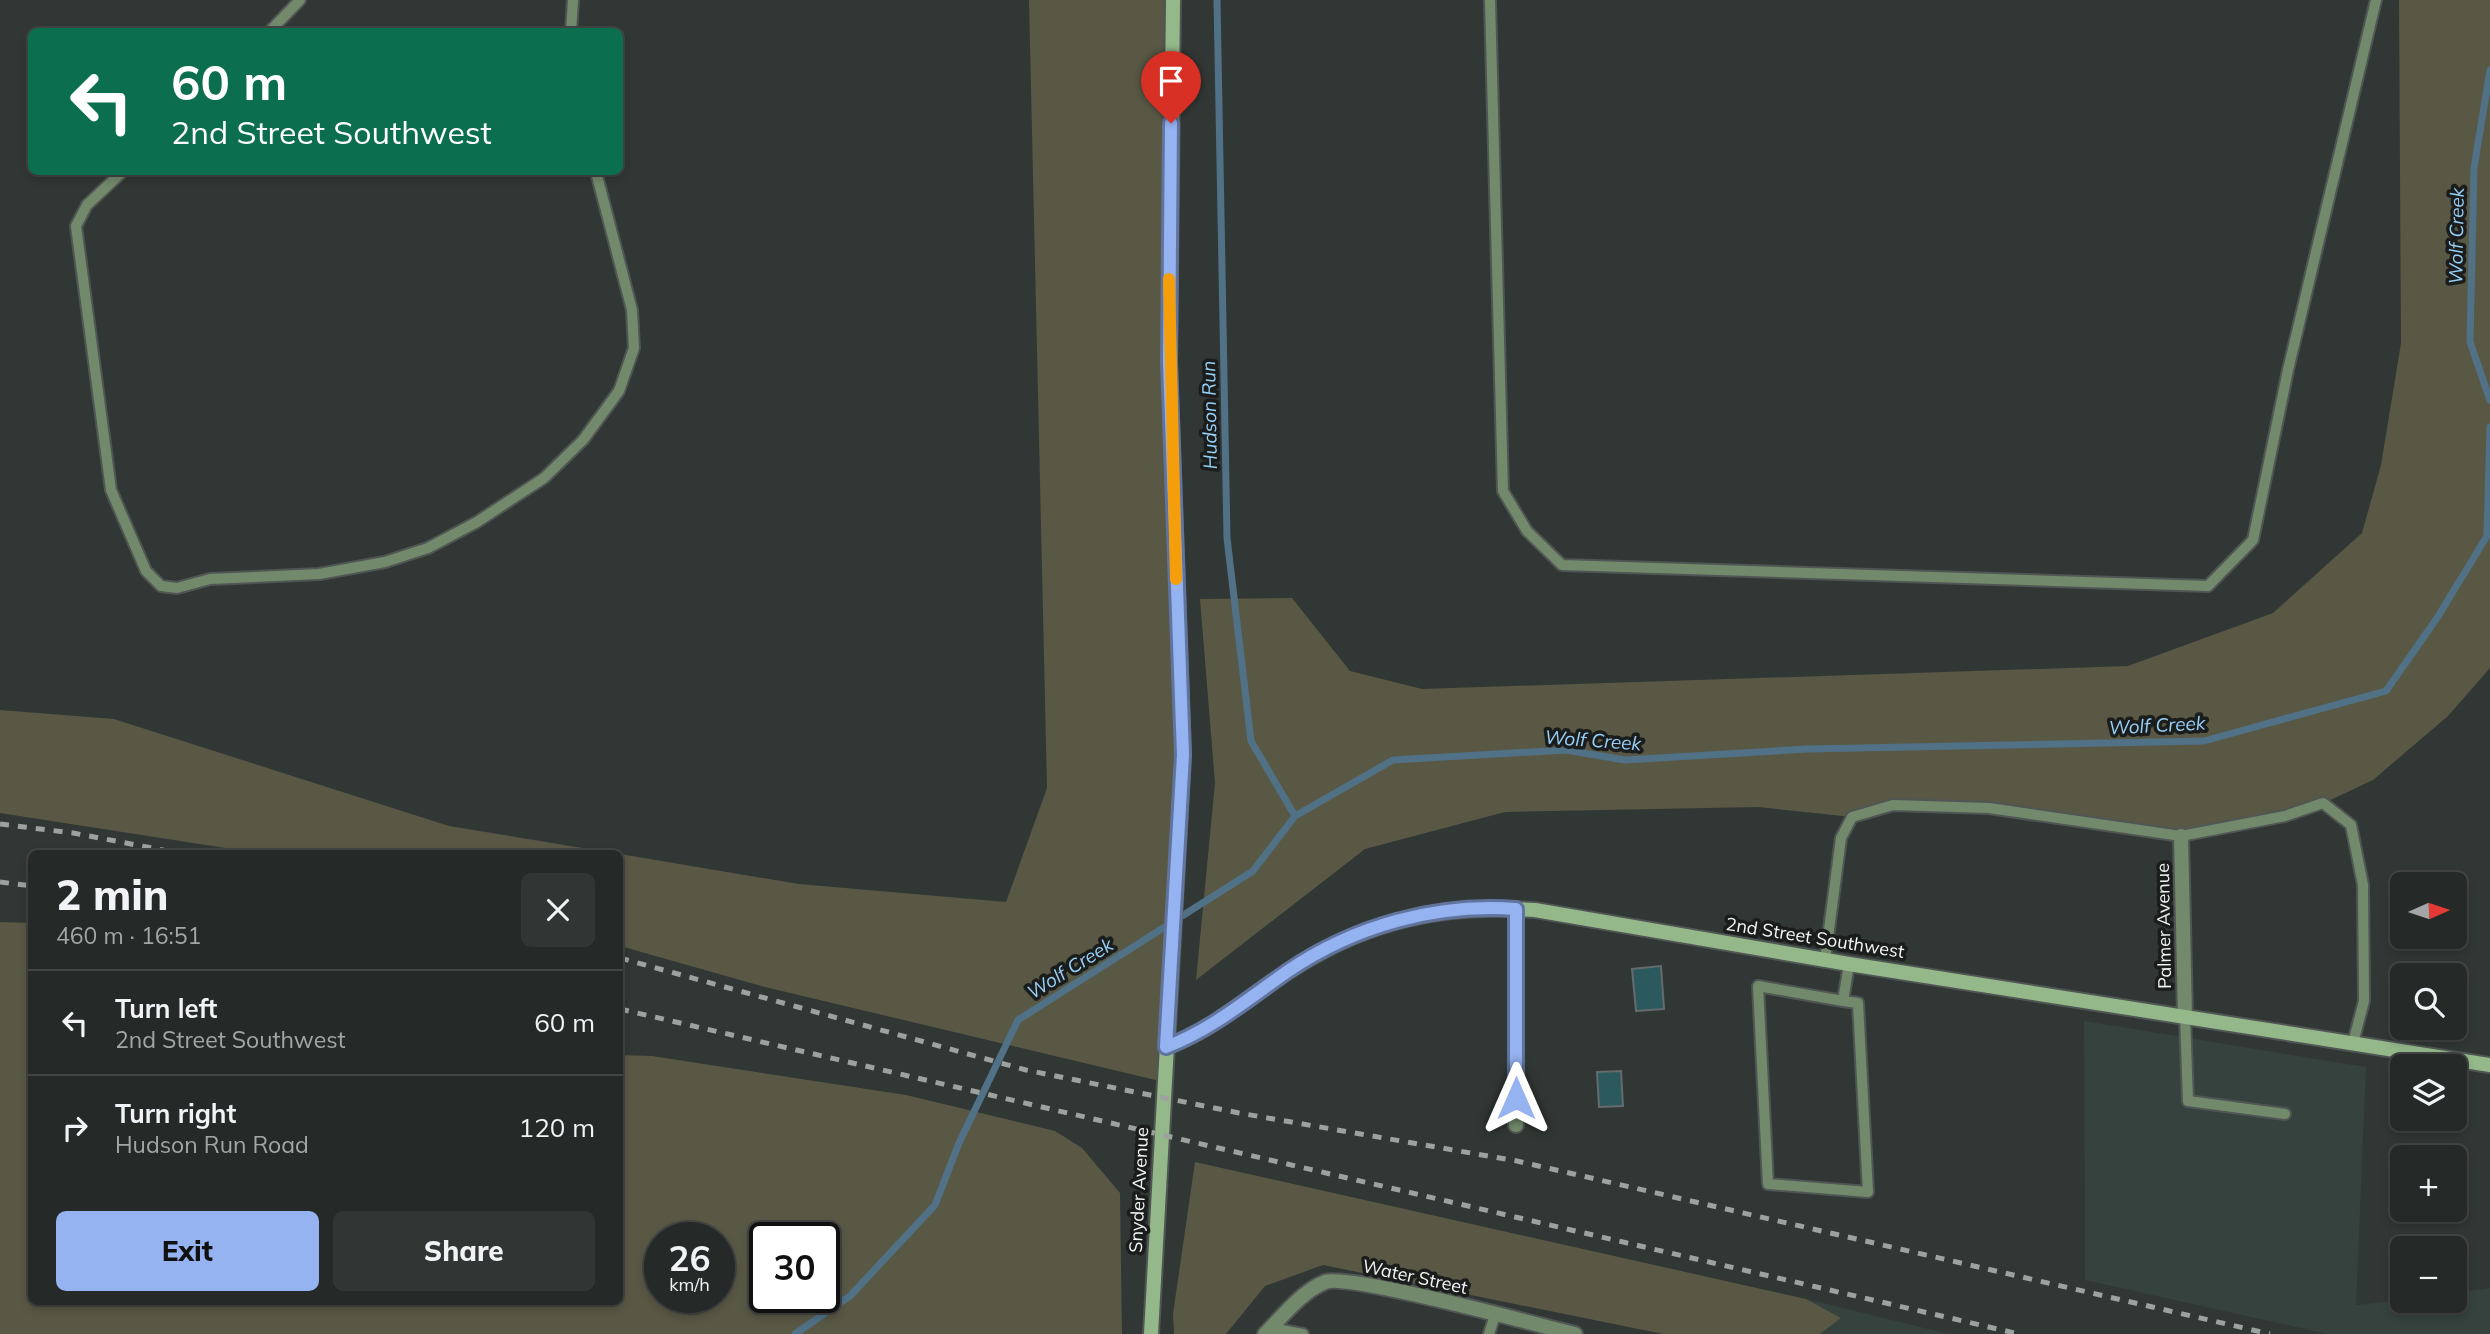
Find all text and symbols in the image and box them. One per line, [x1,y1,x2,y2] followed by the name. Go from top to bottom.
[171,51,287,112] text: 60 m
[1141,51,1201,123] pin
[56,56,147,147] icon: left
[1152,62,1190,100] icon: arrive
[171,112,492,152] text: 2nd Street Southwest
[2443,186,2469,285] water label: Wolf Creek
[1196,361,1222,469] water label: Hudson Run
[2108,710,2207,740] water label: Wolf Creek
[1544,725,1643,755] water label: Wolf Creek
[2151,863,2176,989] street label: Palmer Avenue
[56,868,169,921] text: 2 min
[2390,872,2468,948] north arrow
[2390,872,2467,1313] map controls
[521,873,595,947] button: close
[1724,912,1906,963] street label: 2nd Street Southwest
[56,921,201,950] text: 460 m · 16:51
[1023,931,1119,1004] water label: Wolf Creek
[2390,963,2467,1040] button: search
[115,992,217,1025] text: Turn left
[56,1004,94,1042] icon: left
[534,1006,595,1039] text: 60 m
[115,1025,346,1054] text: 2nd Street Southwest
[2390,1054,2467,1131] button: layers
[1479,1061,1553,1135] position arrow
[115,1097,236,1130] text: Turn right
[56,1109,94,1147] icon: right
[519,1111,595,1144] text: 120 m
[1124,1127,1153,1253] street label: Snyder Avenue
[115,1130,309,1159] text: Hudson Run Road
[2390,1145,2467,1222] button: +
[56,1211,319,1291] button: Exit
[333,1211,595,1291] button: Share
[749,1222,840,1313] speed limit sign: 30
[668,1236,711,1280] text: 26
[2390,1236,2467,1313] button: −
[1360,1254,1470,1299] street label: Water Street
[669,1273,710,1296] text: km/h

